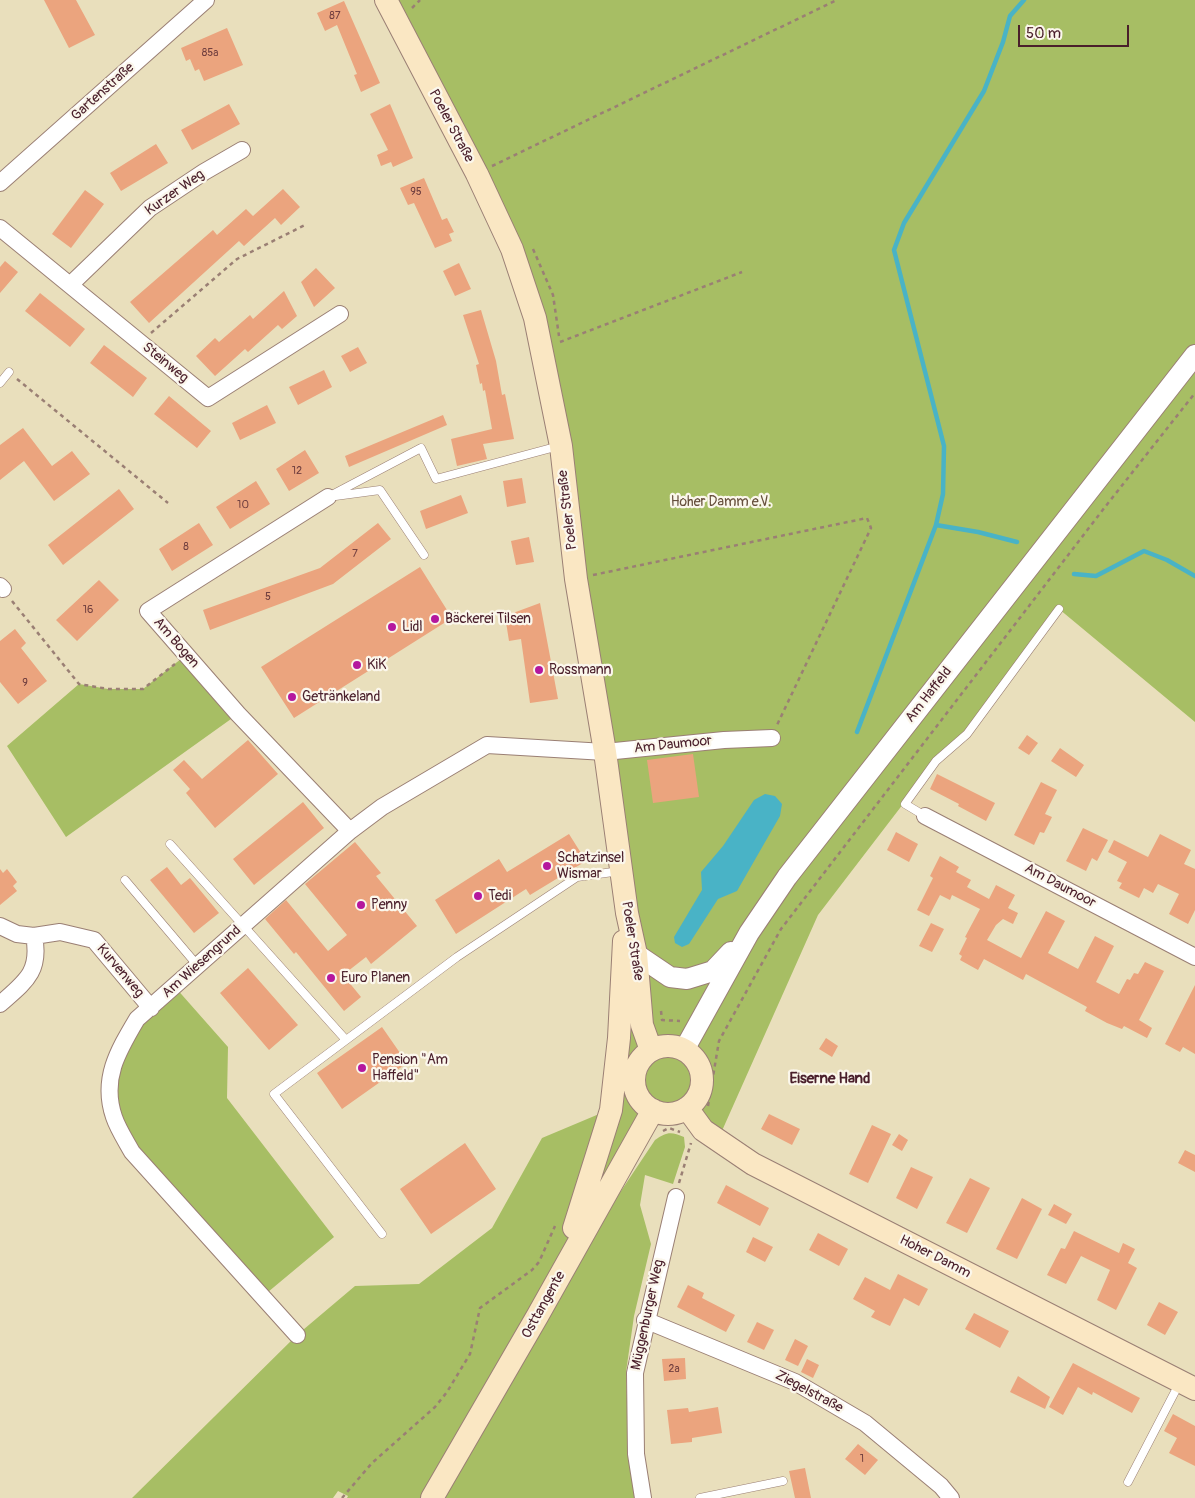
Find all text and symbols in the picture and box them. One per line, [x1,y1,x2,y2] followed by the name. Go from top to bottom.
[329,9,341,23] house number: 87
[1020,15,1131,47] scale bar
[1026,24,1061,43] text: 50 m
[202,46,218,60] house number: 85a
[68,59,138,125] street label: Gartenstraße
[425,87,477,165] street label: Poeler Straße
[142,166,208,220] street label: Kurzer Weg
[410,185,422,199] house number: 95
[139,339,191,387] street label: Steinweg
[292,464,302,478] house number: 12
[555,469,581,551] street label: Poeler Straße
[671,494,771,510] park label: Hoher Damm e.V.
[237,498,249,512] house number: 10
[183,540,189,554] house number: 8
[352,547,358,561] house number: 7
[265,590,271,604] house number: 5
[83,603,93,617] house number: 16
[445,611,531,627] place label: Bäckerei Tilsen
[429,613,441,625] marker: Bäckerei Tilsen
[150,614,202,672] street label: Am Bogen
[402,619,423,635] place label: Lidl
[386,621,398,633] marker: Lidl
[367,657,386,673] place label: KiK
[351,659,363,671] marker: KiK
[549,662,612,678] place label: Rossmann
[533,664,545,676] marker: Rossmann
[902,664,956,726] street label: Am Haffeld
[22,676,28,690] house number: 9
[302,689,380,705] place label: Getränkeland
[286,691,298,703] marker: Getränkeland
[633,733,713,757] street label: Am Daumoor
[557,850,624,882] place label: Schatzinsel Wismar
[541,860,553,872] marker: Schatzinsel Wismar
[1021,860,1099,912] street label: Am Daumoor
[488,888,511,904] place label: Tedi
[472,890,484,902] marker: Tedi
[371,897,407,913] place label: Penny
[355,899,367,911] marker: Penny
[617,900,647,982] street label: Poeler Straße
[159,922,245,1002] street label: Am Wiesengrund
[93,941,147,1001] street label: Kurvenweg
[341,970,410,986] place label: Euro Planen
[325,972,337,984] marker: Euro Planen
[372,1052,448,1084] place label: Pension "Am Haffeld"
[356,1062,368,1074] marker: Pension "Am Haffeld"
[790,1070,870,1088] district label: Eiserne Hand
[896,1232,974,1282] street label: Hoher Damm
[628,1258,668,1372] street label: Müggenburger Weg
[519,1268,569,1342] street label: Osttangente
[668,1362,680,1376] house number: 2a
[772,1367,846,1417] street label: Ziegelstraße
[860,1452,864,1466] house number: 1

